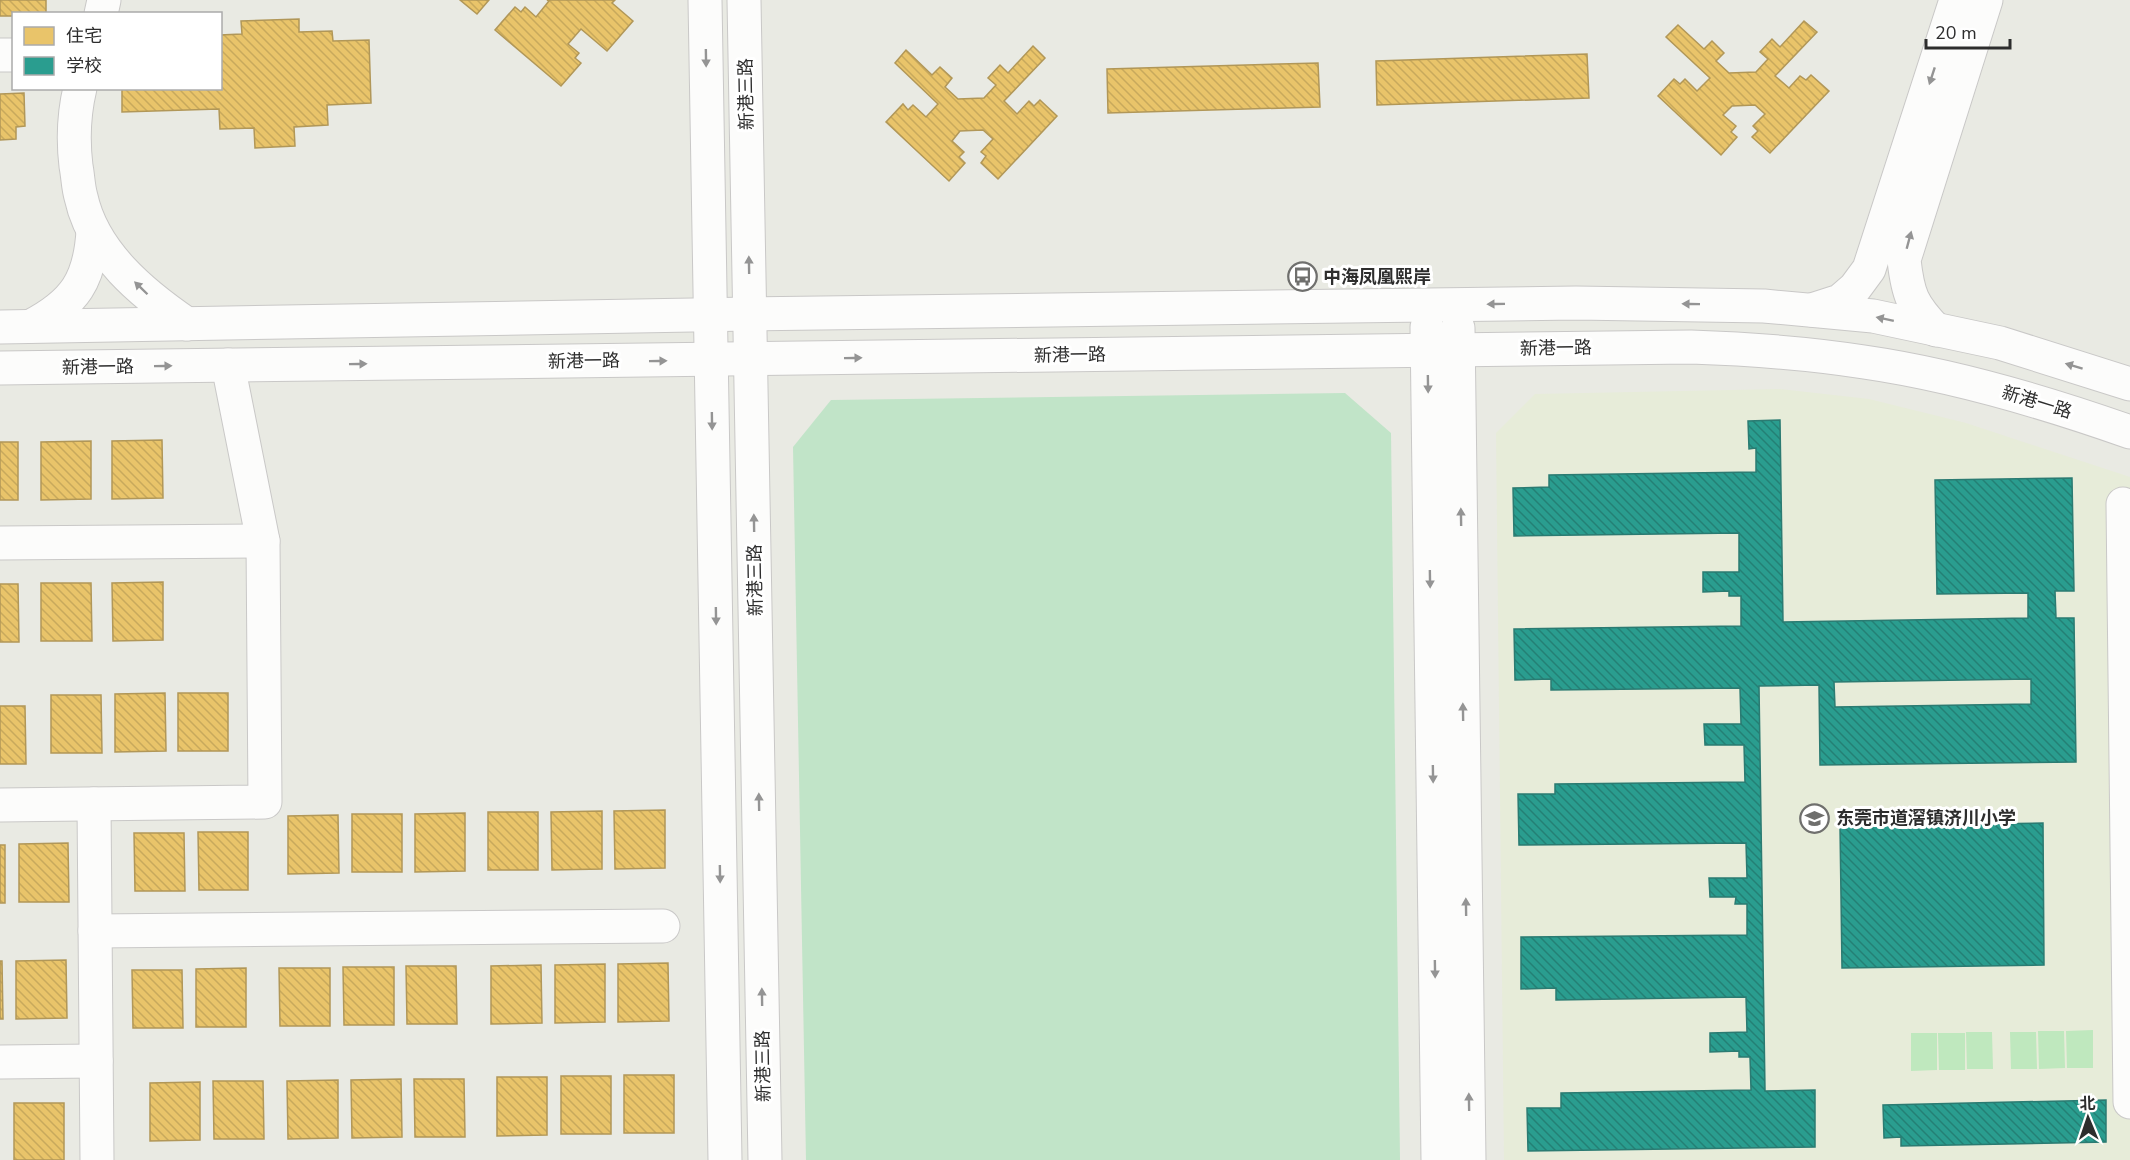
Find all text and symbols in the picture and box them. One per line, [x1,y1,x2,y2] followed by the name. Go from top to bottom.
[12,12,222,90] legend
[1926,12,2010,50] scale bar
[1935,21,1977,45] text: 20 m
[66,24,102,48] text: 住宅
[702,49,711,68] one-way arrow
[66,54,102,78] text: 学校
[733,58,759,130] street label: 新港三路
[1927,67,1936,85] one-way arrow
[1905,230,1915,249] one-way arrow
[744,255,754,274] one-way arrow
[1286,261,1318,293] bus stop icon: 中海凤凰熙岸
[1323,265,1431,289] place label: 中海凤凰熙岸
[134,282,148,296] one-way arrow
[1487,299,1506,308] one-way arrow
[1682,299,1701,308] one-way arrow
[1876,314,1895,323] one-way arrow
[1520,335,1592,361] street label: 新港一路
[1034,342,1106,368] street label: 新港一路
[548,348,620,374] street label: 新港一路
[844,353,863,363] one-way arrow
[62,354,134,380] street label: 新港一路
[649,356,668,366] one-way arrow
[349,359,368,369] one-way arrow
[154,361,173,371] one-way arrow
[2065,361,2083,370] one-way arrow
[1423,375,1433,394] one-way arrow
[1999,380,2075,424] street label: 新港一路
[708,412,717,431] one-way arrow
[1456,507,1466,526] one-way arrow
[749,513,759,532] one-way arrow
[742,544,768,616] street label: 新港三路
[1425,570,1435,589] one-way arrow
[711,607,721,626] one-way arrow
[1458,702,1468,721] one-way arrow
[1428,765,1438,784] one-way arrow
[754,792,763,811] one-way arrow
[1799,802,1831,834] school or university icon: 东莞市道滘镇济川小学
[1836,806,2016,830] place label: 东莞市道滘镇济川小学
[715,865,725,884] one-way arrow
[1461,897,1471,916] one-way arrow
[1430,960,1440,979] one-way arrow
[757,987,767,1006] one-way arrow
[750,1030,776,1102] street label: 新港三路
[2058,1088,2118,1148] north arrow
[1464,1092,1473,1111] one-way arrow
[2079,1093,2096,1115] text: 北

